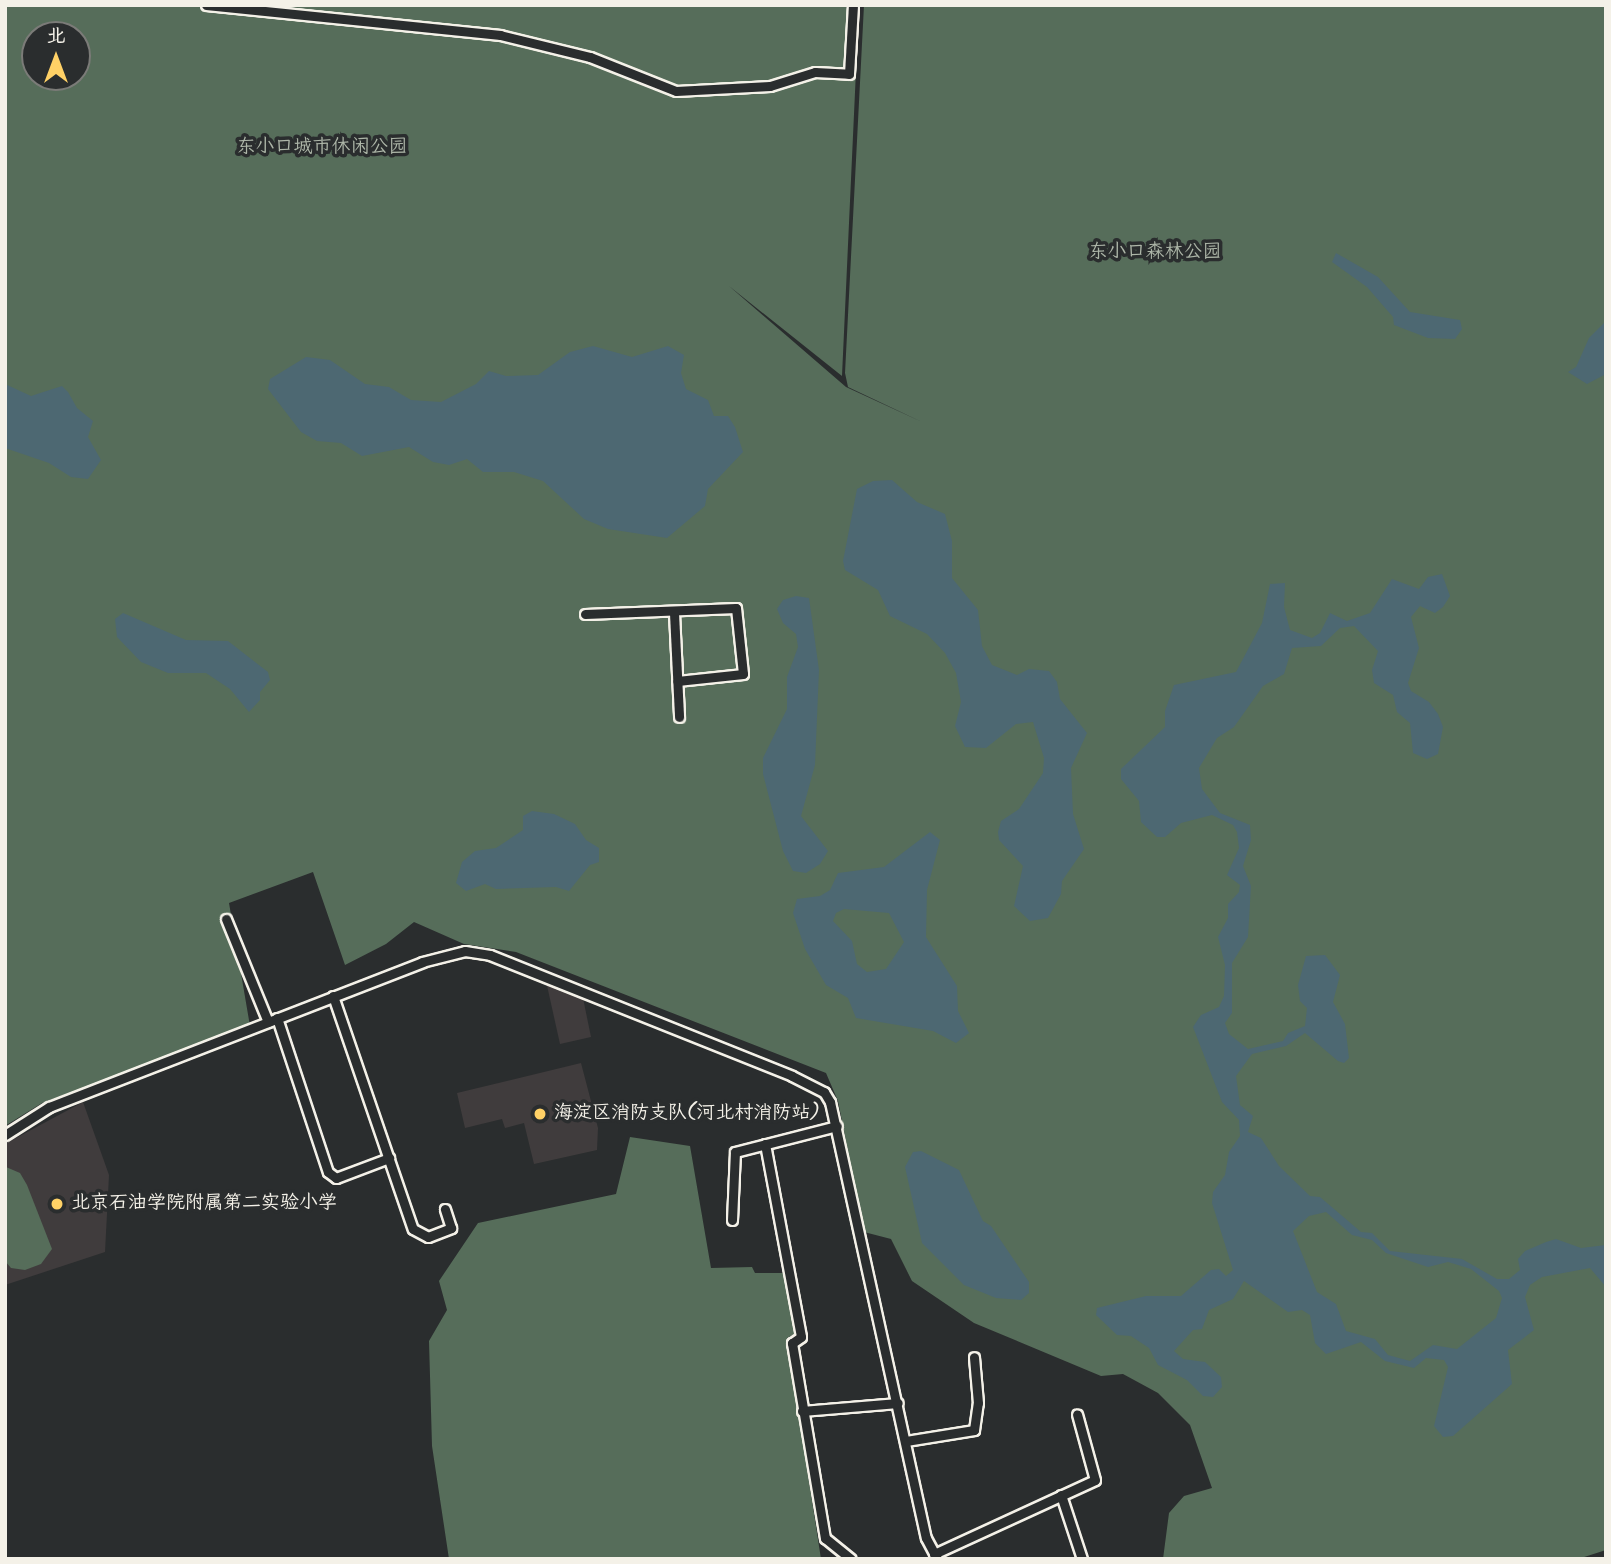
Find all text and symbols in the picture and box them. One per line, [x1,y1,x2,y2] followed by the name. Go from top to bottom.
[21,21,91,91] north arrow
[46,22,66,52] text: 北
[237,137,407,159] park label: 东小口城市休闲公园
[1089,242,1221,264] park label: 东小口森林公园
[554,1103,820,1125] place label: 海淀区消防支队(河北村消防站)
[532,1106,548,1122] marker: 海淀区消防支队(河北村消防站)
[71,1193,337,1215] place label: 北京石油学院附属第二实验小学
[49,1196,65,1212] marker: 北京石油学院附属第二实验小学

